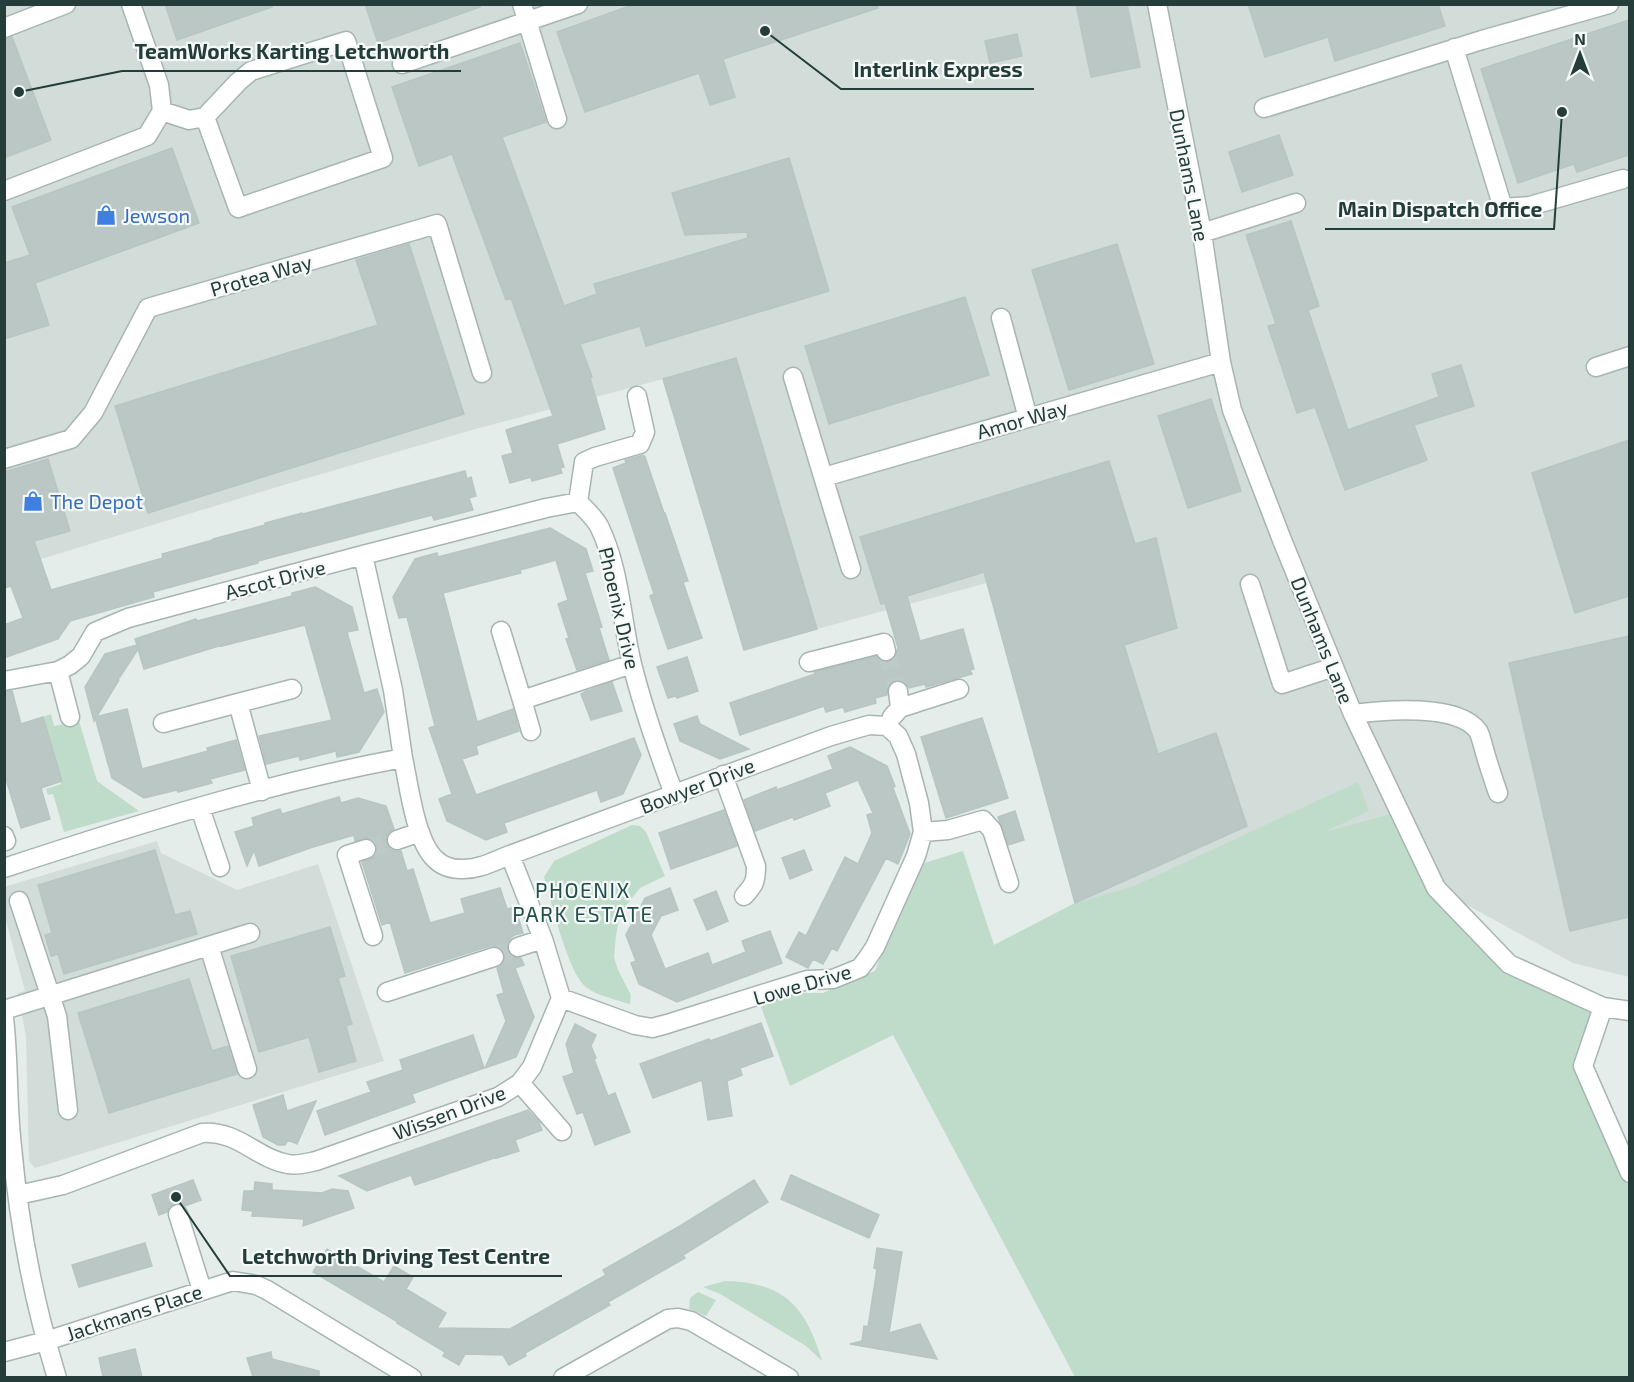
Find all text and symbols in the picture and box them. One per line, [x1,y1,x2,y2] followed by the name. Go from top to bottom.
[1550,24,1610,84] north arrow
[1574,29,1586,48] text: N
[122,32,461,71] callout: TeamWorks Karting Letchworth
[135,38,449,63] text: TeamWorks Karting Letchworth
[841,50,1034,89] callout: Interlink Express
[853,56,1023,81] text: Interlink Express
[1165,107,1215,243] street label: Dunhams Lane
[1325,190,1554,229] callout: Main Dispatch Office
[1338,196,1542,221] text: Main Dispatch Office
[94,203,118,227] shop icon: Jewson
[123,203,190,227] place label: Jewson
[207,249,315,301] street label: Protea Way
[974,394,1071,443] street label: Amor Way
[21,489,45,513] shop icon: The Depot
[50,489,143,513] place label: The Depot
[594,545,646,671] street label: Phoenix Drive
[222,554,328,604] street label: Ascot Drive
[1287,573,1359,707] street label: Dunhams Lane
[636,752,758,818] street label: Bowyer Drive
[512,877,654,926] district label: PHOENIX PARK ESTATE
[750,959,854,1009] street label: Lowe Drive
[389,1080,509,1144] street label: Wissen Drive
[230,1237,562,1276] callout: Letchworth Driving Test Centre
[242,1243,550,1268] text: Letchworth Driving Test Centre
[63,1279,205,1345] street label: Jackmans Place

